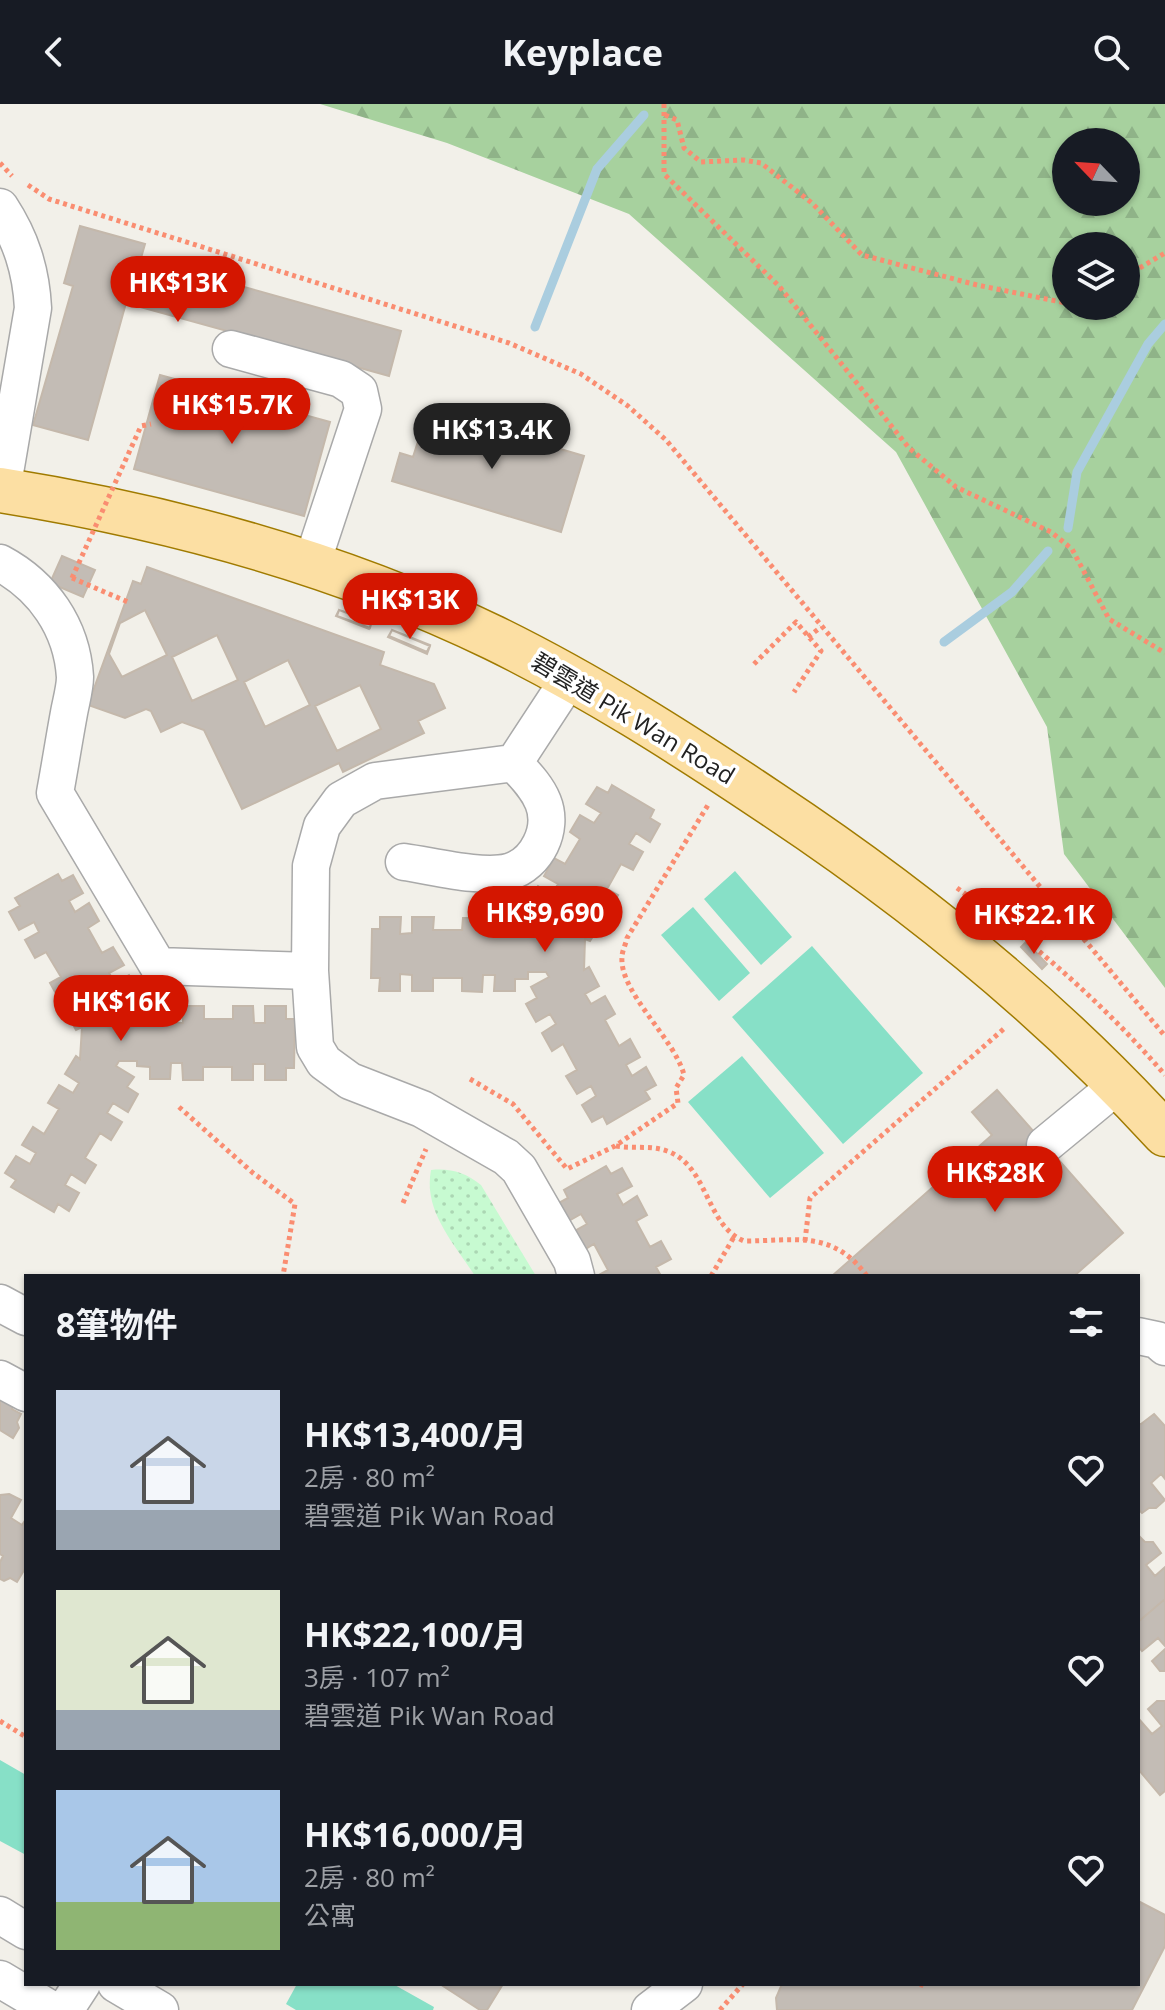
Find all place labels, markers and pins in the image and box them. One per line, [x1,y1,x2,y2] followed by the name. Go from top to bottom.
[113,256,243,324] pin: HK$13K
[149,378,315,446] pin: HK$15.7K
[409,403,575,471] pin: HK$13.4K
[345,573,475,641] pin: HK$13K
[462,886,628,954] pin: HK$9,690
[951,888,1117,956] pin: HK$22.1K
[56,975,186,1043] pin: HK$16K
[930,1146,1060,1214] pin: HK$28K

